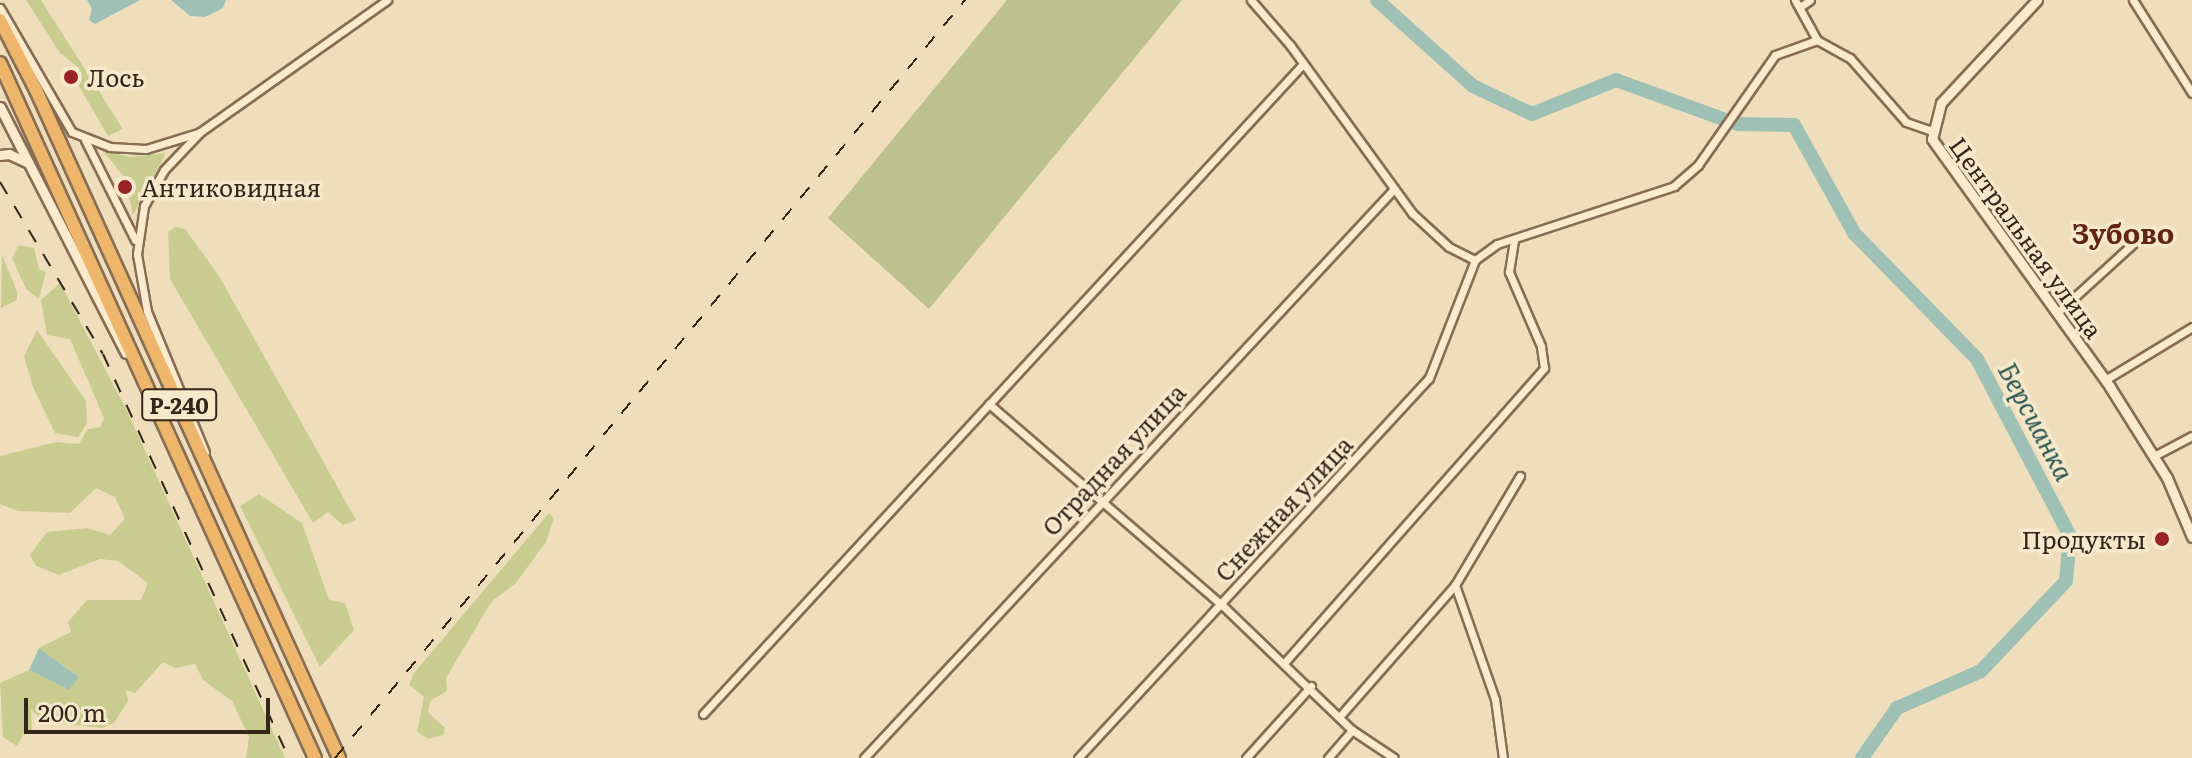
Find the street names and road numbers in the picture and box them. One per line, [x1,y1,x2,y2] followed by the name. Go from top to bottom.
[1944,131,2110,343] street label: Центральная улица
[1035,377,1191,541] street label: Отрадная улица
[141,387,217,423] road number: Р-240
[1208,429,1358,587] street label: Снежная улица

